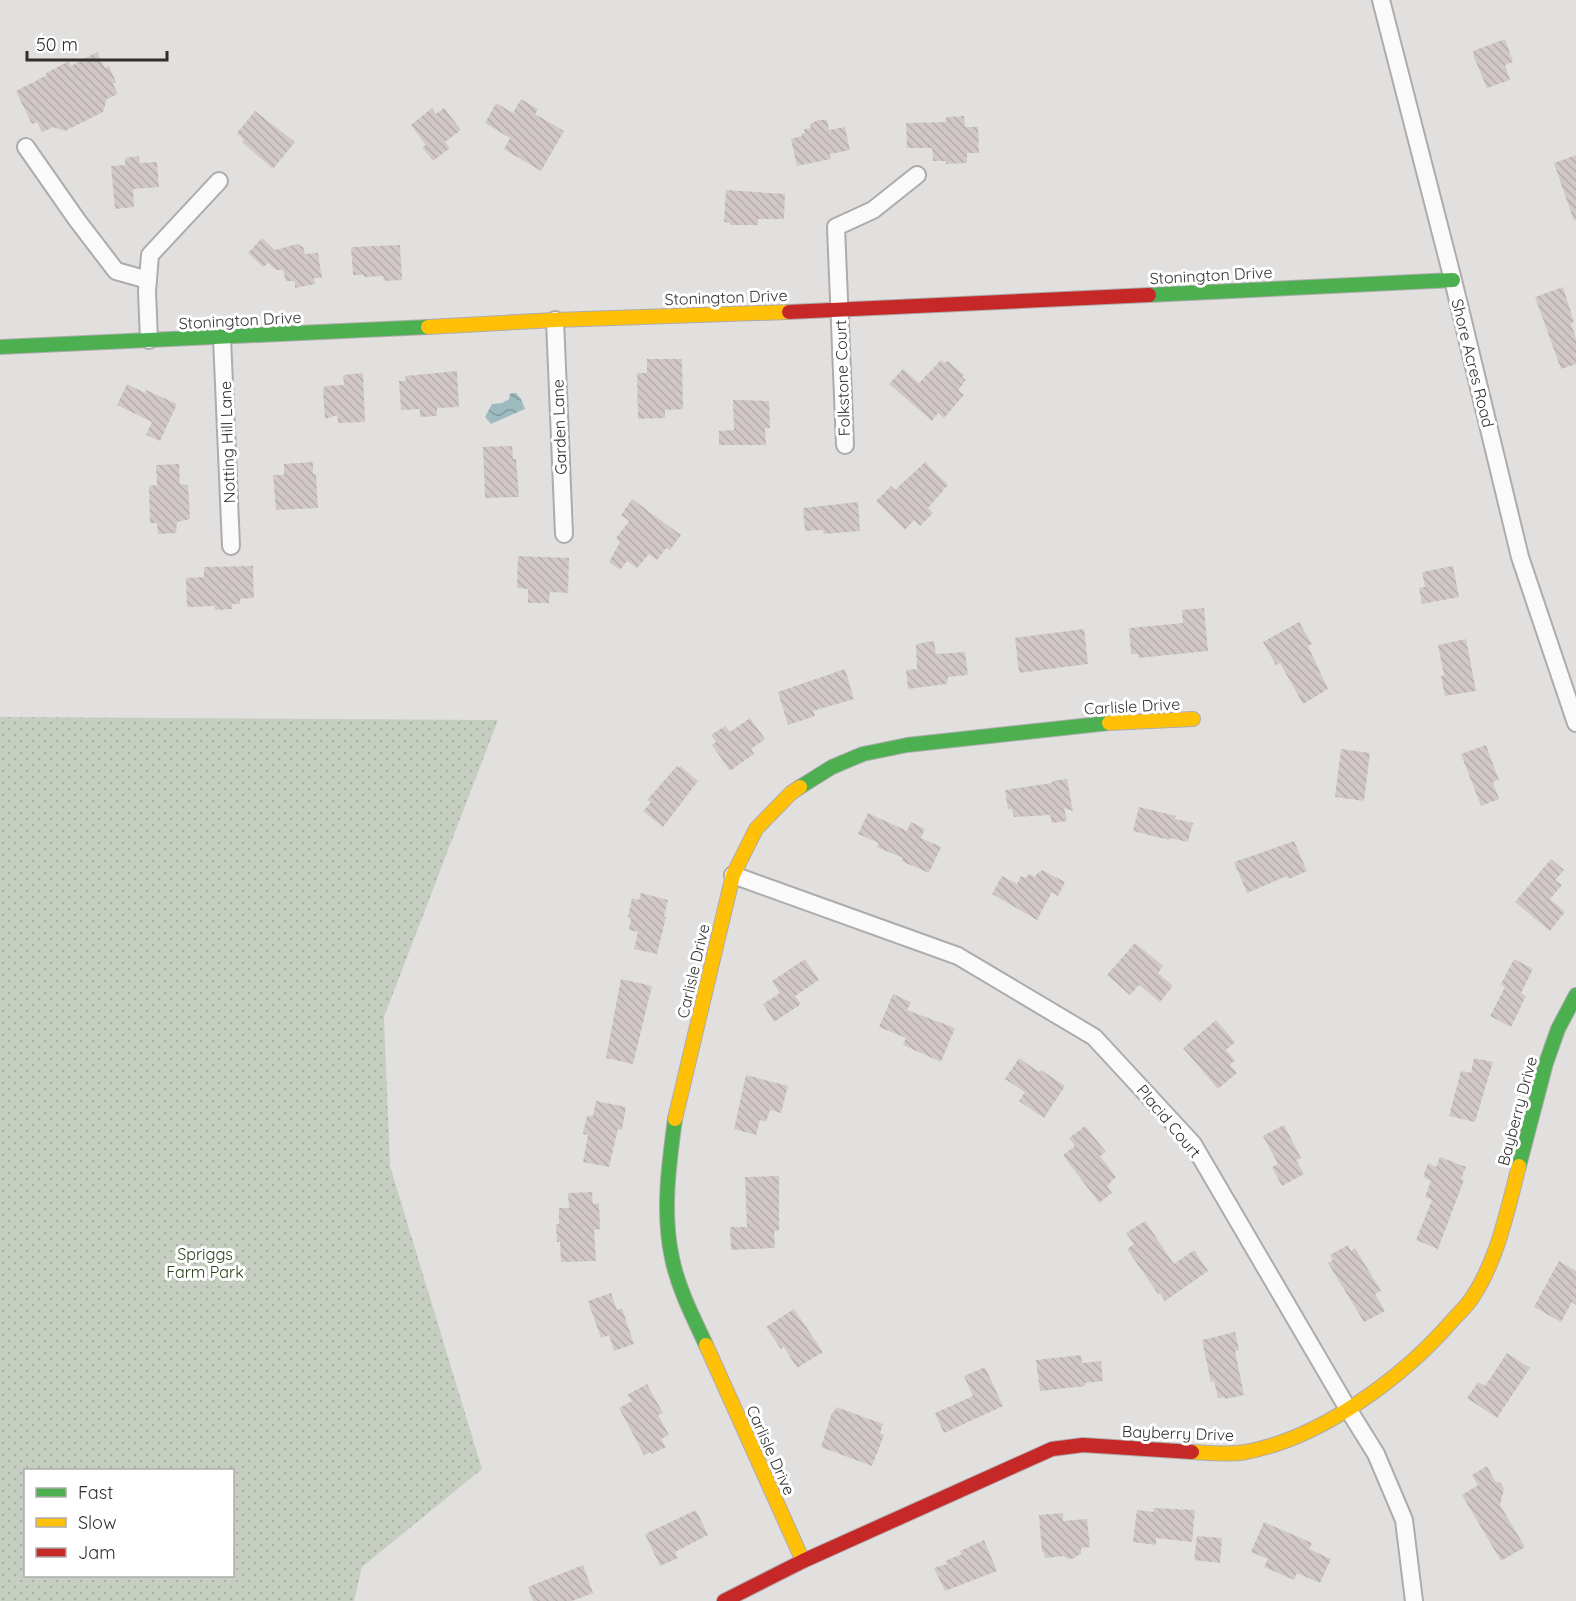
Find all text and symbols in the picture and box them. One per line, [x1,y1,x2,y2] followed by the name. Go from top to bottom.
[27,24,166,62] scale bar
[36,33,78,56] text: 50 m
[1149,262,1273,288] street label: Stonington Drive
[664,285,788,309] street label: Stonington Drive
[1447,297,1499,429] street label: Shore Acres Road
[178,307,302,333] street label: Stonington Drive
[830,319,854,437] street label: Folkstone Court
[547,379,571,475] street label: Garden Lane
[215,381,239,503] street label: Notting Hill Lane
[1083,693,1181,719] street label: Carlisle Drive
[672,922,714,1020] street label: Carlisle Drive
[1493,1054,1541,1168] street label: Bayberry Drive
[1133,1080,1205,1162] street label: Placid Court
[166,1244,244,1282] park label: Spriggs Farm Park
[742,1402,800,1498] street label: Carlisle Drive
[1122,1421,1234,1445] street label: Bayberry Drive
[24,1469,234,1577] legend
[78,1481,113,1504] text: Fast
[78,1511,116,1534] text: Slow
[78,1541,116,1564] text: Jam

